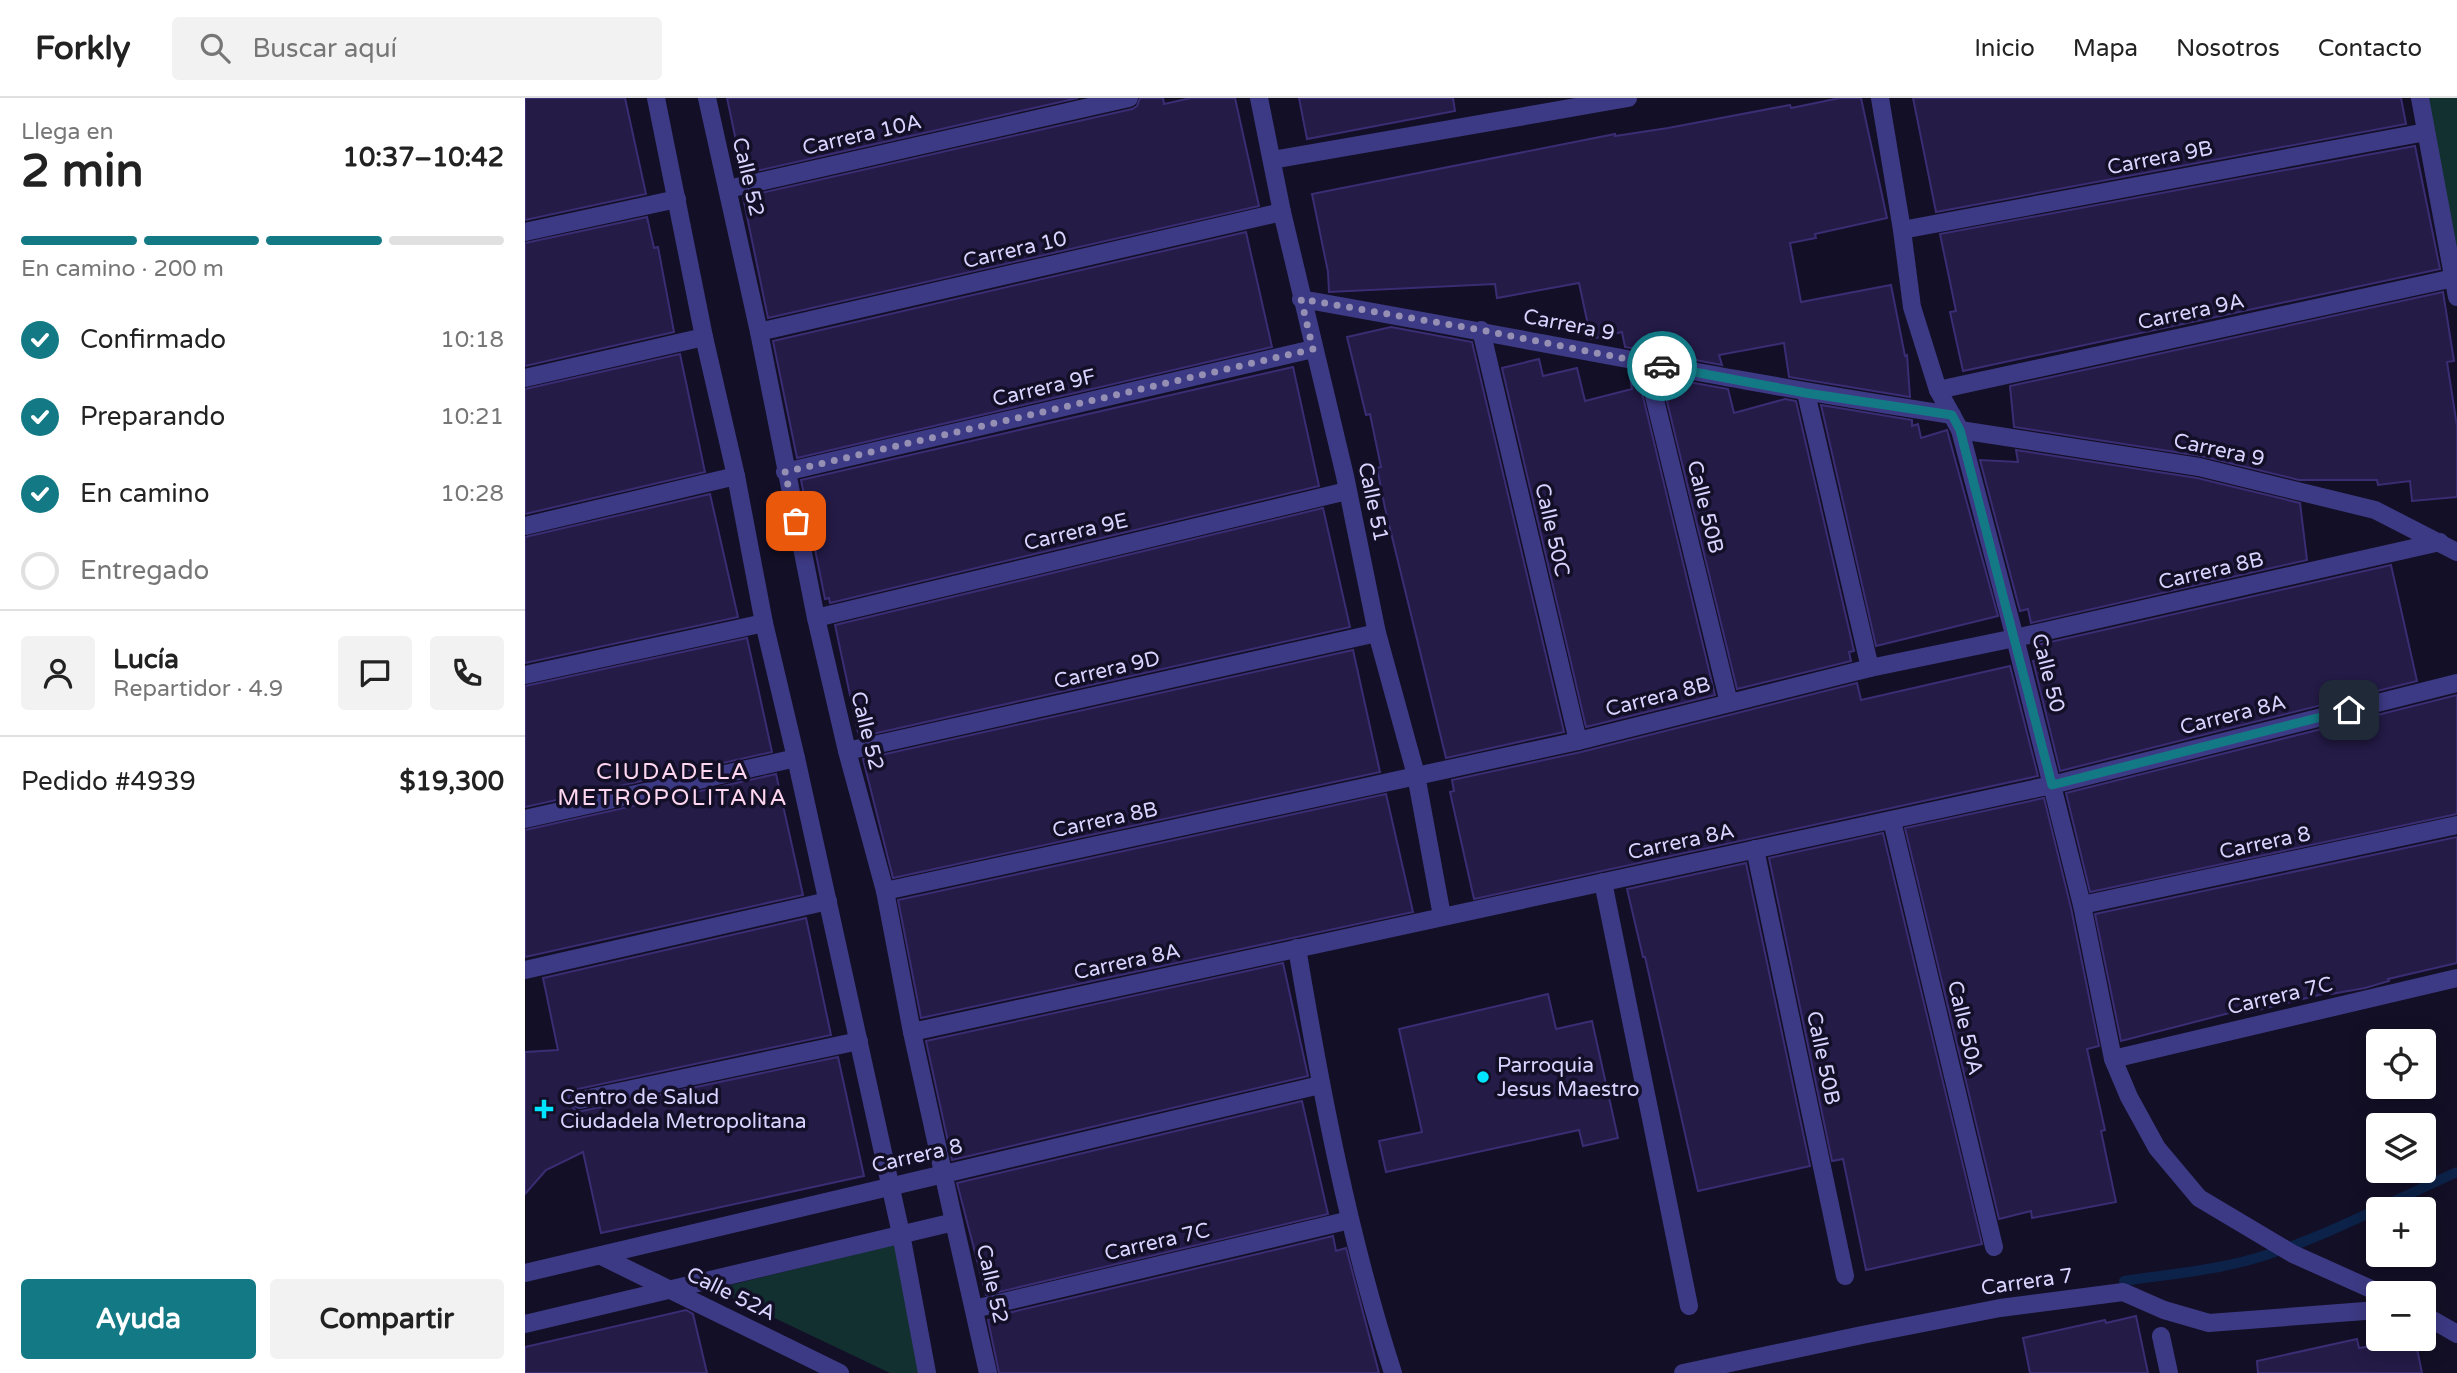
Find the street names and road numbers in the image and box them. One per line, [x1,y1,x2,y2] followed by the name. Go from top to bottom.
[800,109,924,161] street label: Carrera 10A
[727,135,769,219] street label: Calle 52
[2105,136,2215,180] street label: Carrera 9B
[961,226,1069,274] street label: Carrera 10
[2135,289,2247,335] street label: Carrera 9A
[1521,304,1617,346] street label: Carrera 9
[990,364,1098,412] street label: Carrera 9F
[2171,428,2267,472] street label: Carrera 9
[1681,458,1729,556] street label: Calle 50B
[1352,460,1394,544] street label: Calle 51
[1529,481,1575,579] street label: Calle 50C
[1022,508,1130,556] street label: Carrera 9E
[2156,547,2266,595] street label: Carrera 8B
[2026,631,2070,715] street label: Calle 50
[1051,646,1163,694] street label: Carrera 9D
[1603,672,1713,722] street label: Carrera 8B
[845,689,889,773] street label: Calle 52
[2177,690,2289,740] street label: Carrera 8A
[1050,797,1160,843] street label: Carrera 8B
[1625,819,1737,865] street label: Carrera 8A
[2217,821,2313,865] street label: Carrera 8
[1071,939,1183,985] street label: Carrera 8A
[2225,972,2335,1020] street label: Carrera 7C
[1942,978,1988,1078] street label: Calle 50A
[1801,1009,1845,1107] street label: Calle 50B
[869,1133,965,1179] street label: Carrera 8
[1102,1218,1212,1266] street label: Carrera 7C
[971,1242,1013,1326] street label: Calle 52
[682,1262,780,1326] street label: Calle 52A
[1979,1263,2075,1301] street label: Carrera 7

